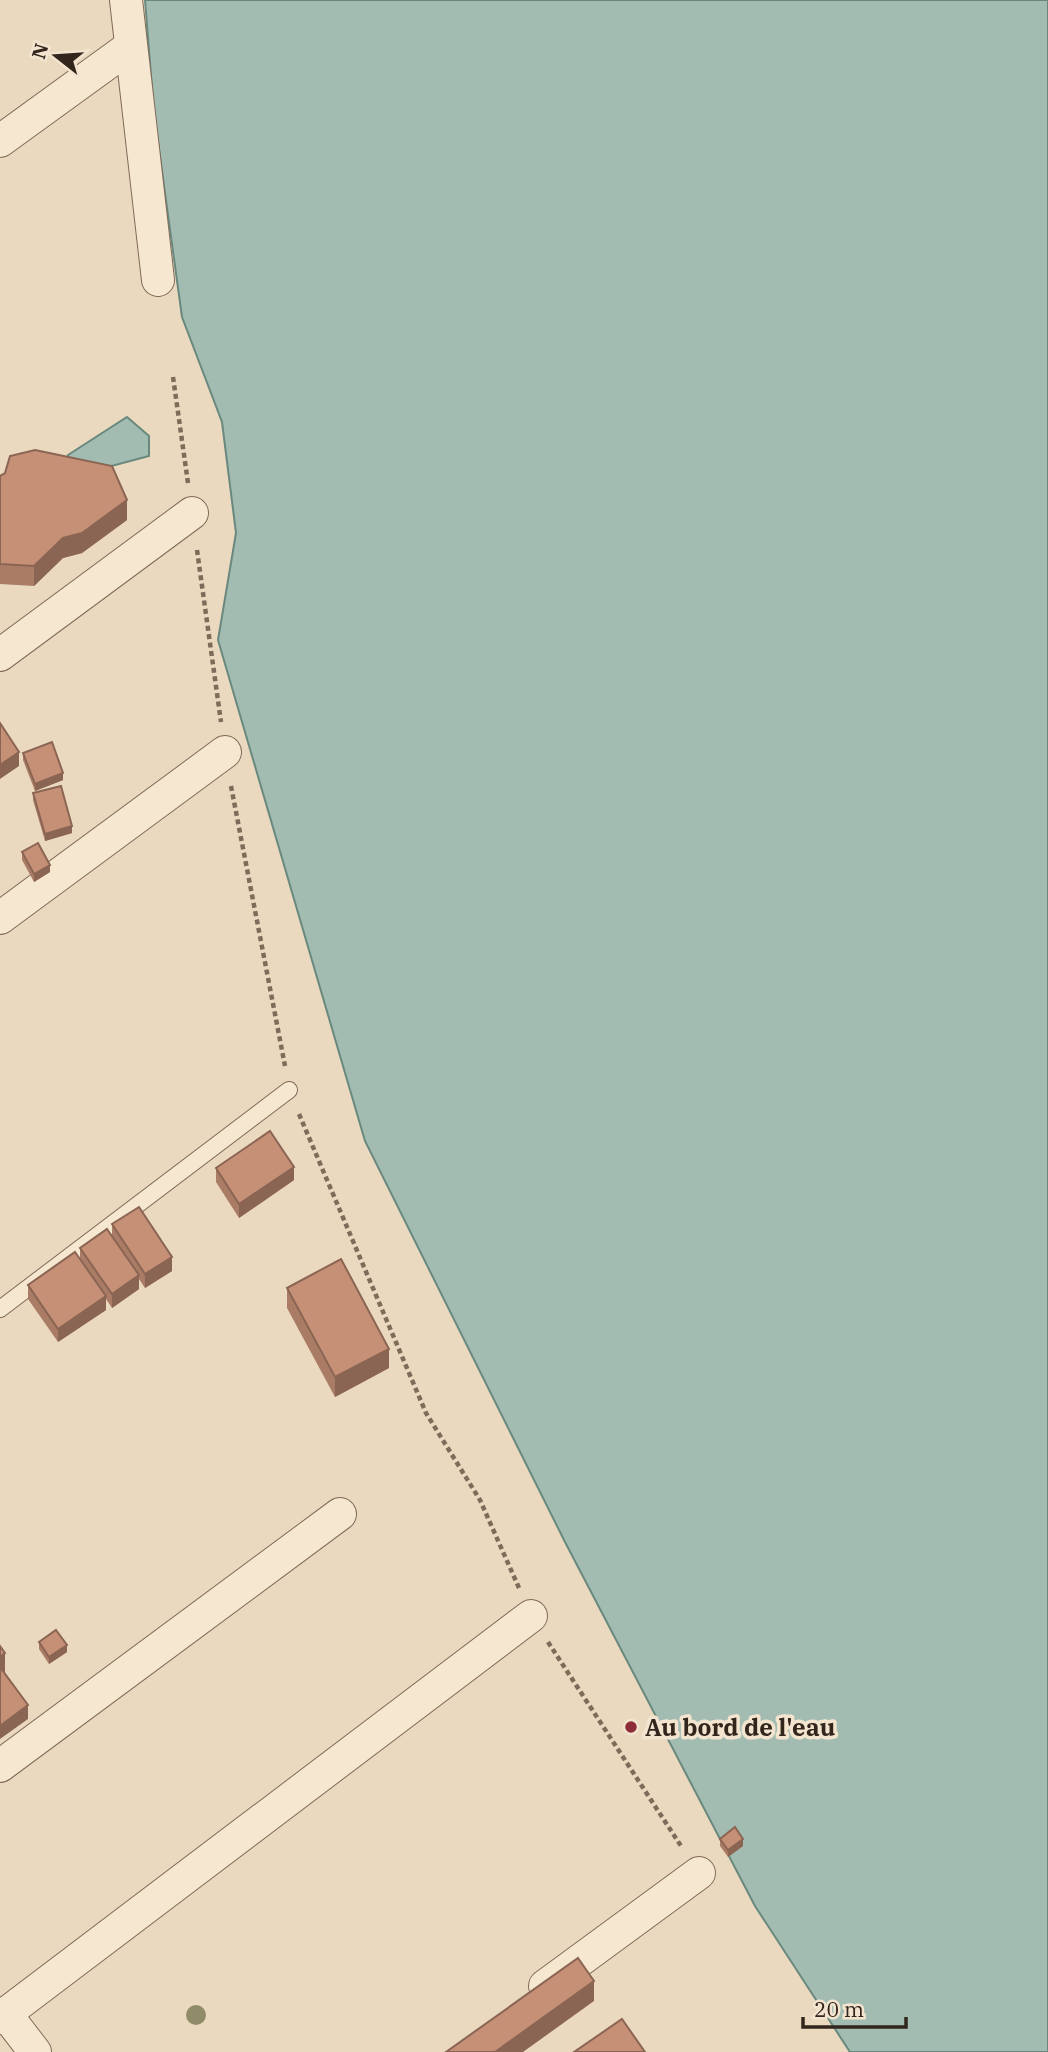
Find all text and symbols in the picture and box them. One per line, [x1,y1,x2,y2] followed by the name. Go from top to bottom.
[21,21,91,91] north arrow
[26,40,53,62] text: N
[645,1711,835,1743] place label: Au bord de l'eau
[623,1719,639,1735] marker: Au bord de l'eau
[803,1986,906,2030] scale bar
[814,1995,864,2023] text: 20 m

